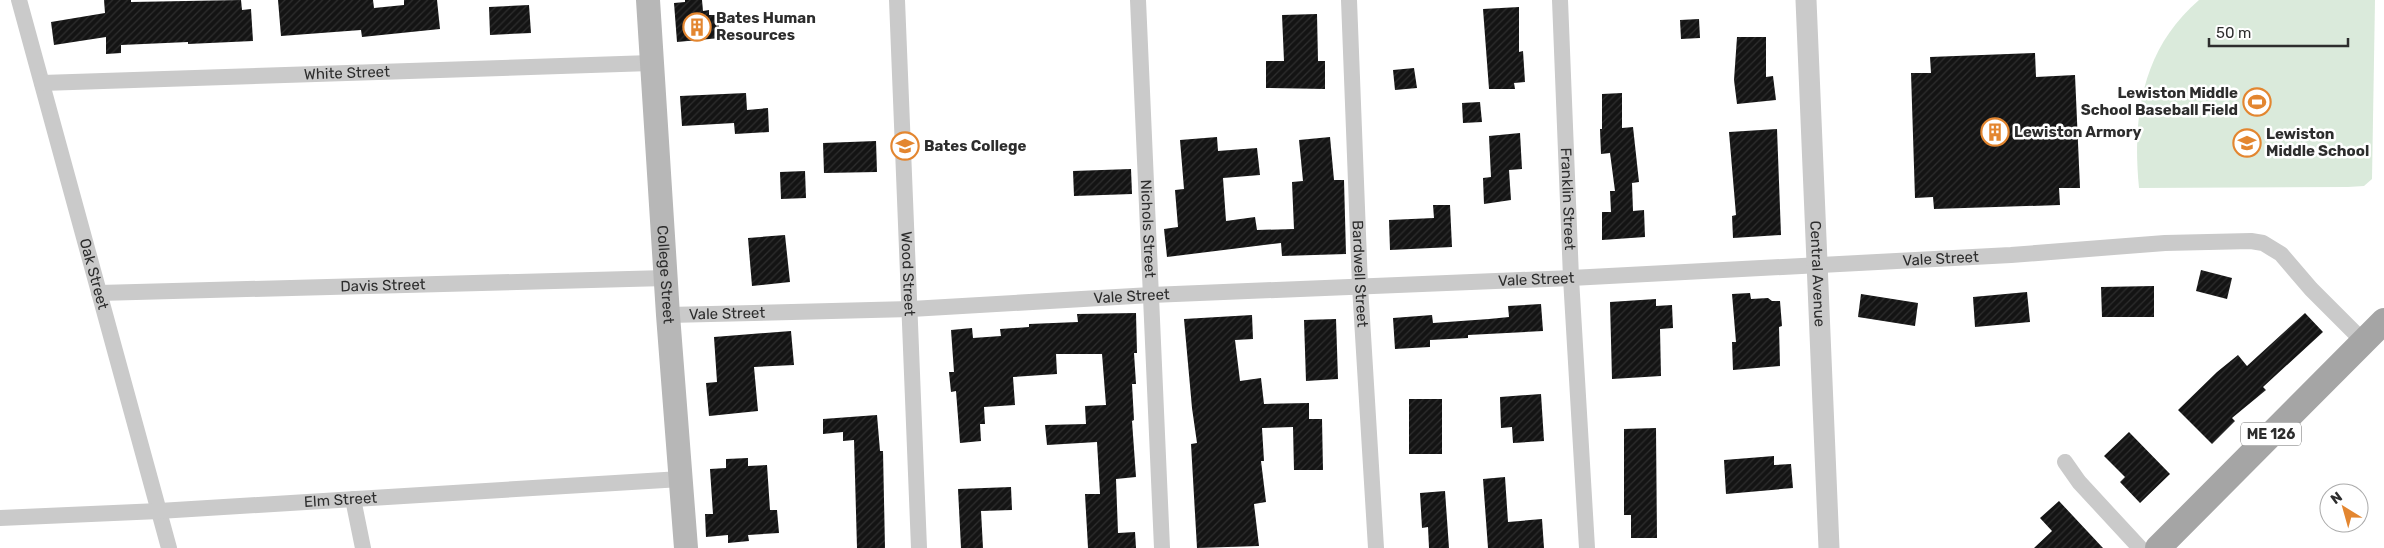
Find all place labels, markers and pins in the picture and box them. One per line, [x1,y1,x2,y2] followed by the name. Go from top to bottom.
[716,9,816,44] place label: Bates Human Resources
[682,12,712,42] building icon: Bates Human Resources
[2081,84,2238,119] place label: Lewiston Middle School Baseball Field
[2242,87,2272,117] sports icon: Lewiston Middle School Baseball Field
[1980,117,2010,147] building icon: Lewiston Armory
[2014,123,2142,141] place label: Lewiston Armory
[2266,125,2369,160] place label: Lewiston Middle School
[2232,128,2262,158] school or university icon: Lewiston Middle School
[890,131,920,161] school or university icon: Bates College
[924,137,1026,155] place label: Bates College

